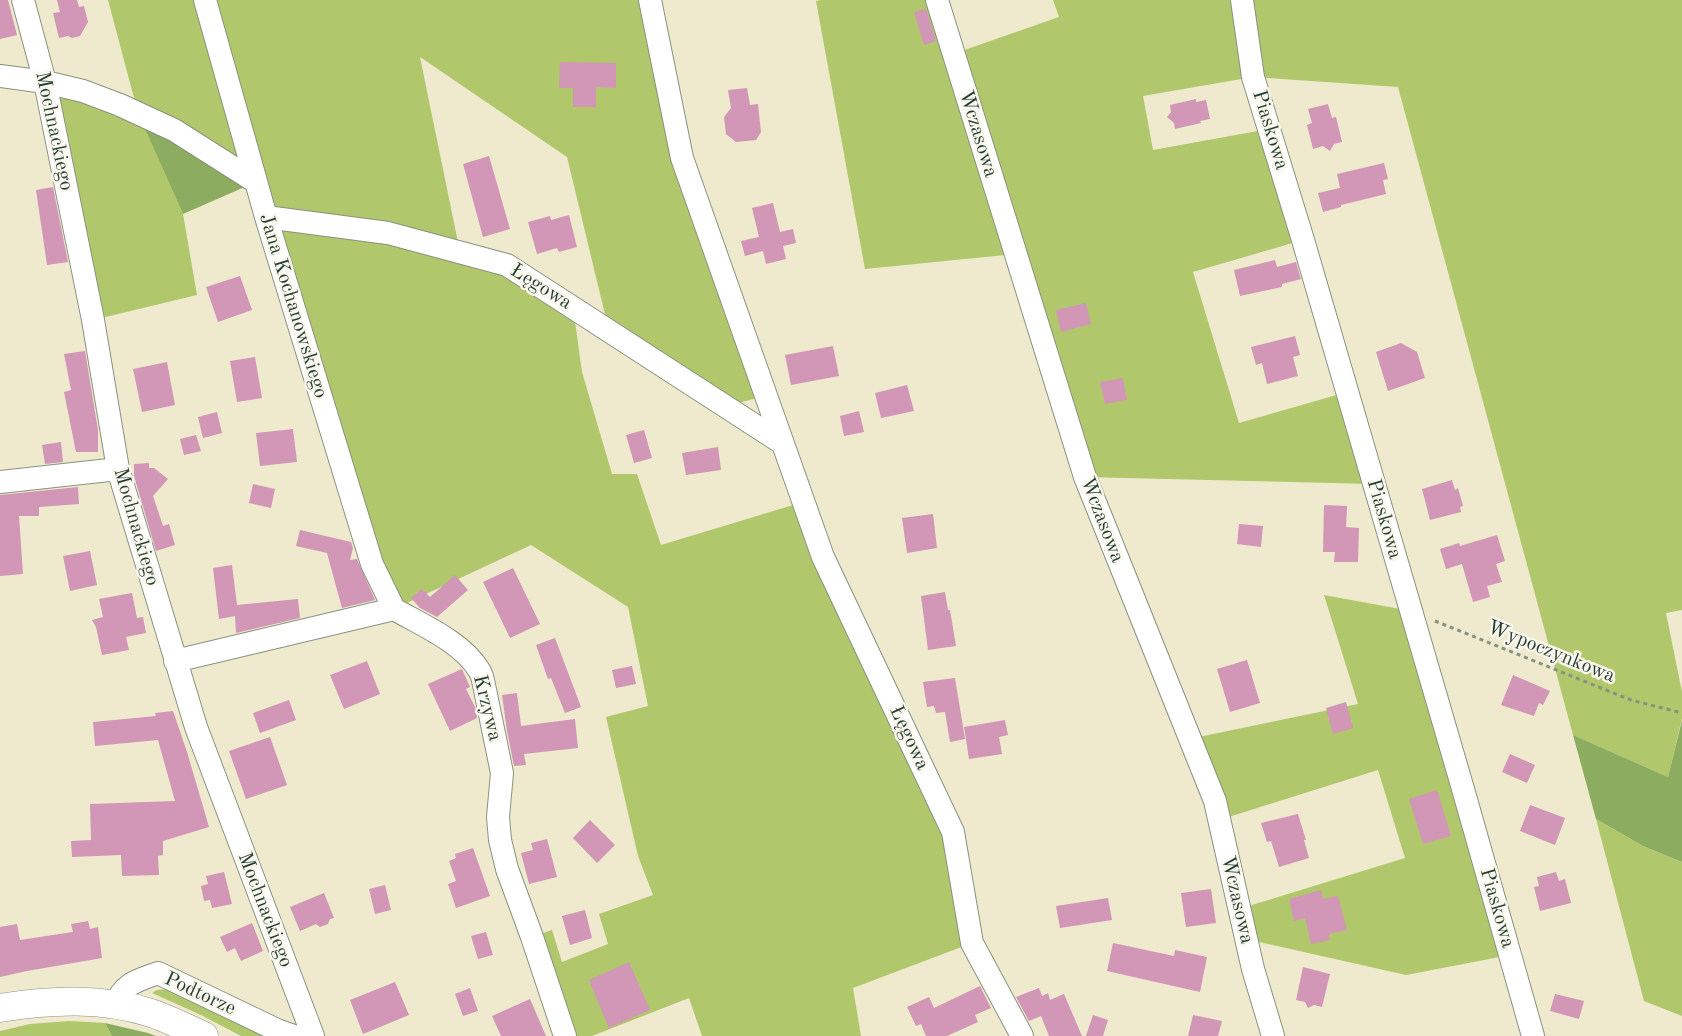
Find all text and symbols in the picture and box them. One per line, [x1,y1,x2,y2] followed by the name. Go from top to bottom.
[30,69,78,193] street label: Mochnackiego
[1246,87,1294,173] street label: Piaskowa
[953,88,1003,180] street label: Wczasowa
[253,211,333,401] street label: Jana Kochanowskiego
[506,259,576,315] street label: Łęgowa
[108,465,164,589] street label: Mochnackiego
[1075,474,1129,566] street label: Wczasowa
[1361,476,1407,562] street label: Piaskowa
[1483,615,1619,689] street label: Wypoczynkowa
[467,672,507,744] street label: Krzywa
[884,702,934,774] street label: Łęgowa
[232,849,298,971] street label: Mochnackiego
[1215,854,1259,946] street label: Wczasowa
[1474,865,1520,951] street label: Piaskowa
[160,967,240,1021] street label: Podtorze

